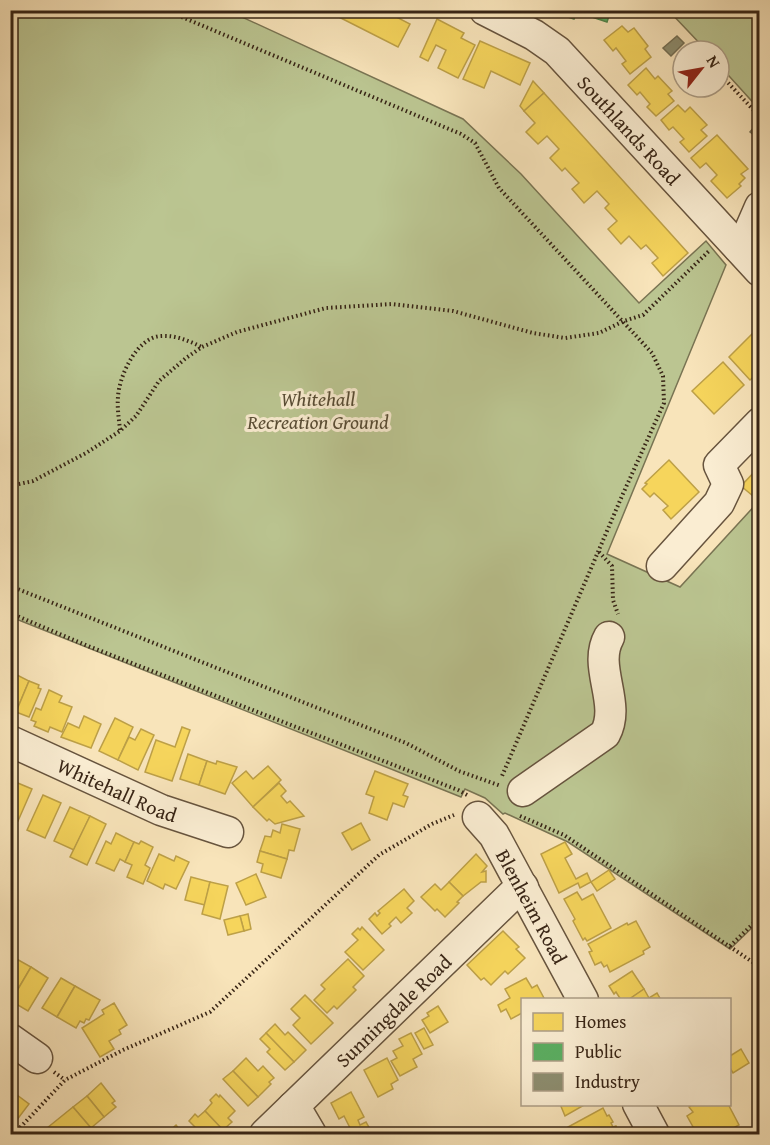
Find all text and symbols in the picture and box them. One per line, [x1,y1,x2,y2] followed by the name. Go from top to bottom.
[671,39,731,99] north arrow
[701,51,727,72] text: N
[571,68,688,191] street label: Southlands Road
[246,384,389,436] park label: Whitehall Recreation Ground
[53,750,181,829] street label: Whitehall Road
[490,844,575,969] street label: Blenheim Road
[328,947,458,1073] street label: Sunningdale Road
[521,998,731,1106] legend
[575,1008,626,1035] text: Homes
[575,1038,622,1065] text: Public
[575,1068,640,1095] text: Industry

